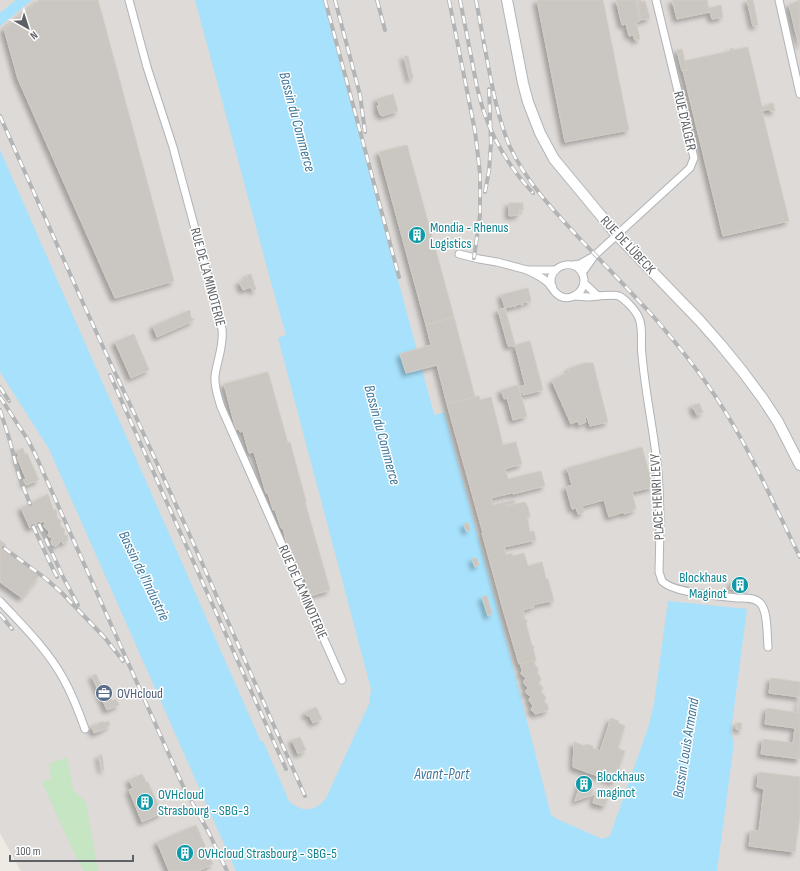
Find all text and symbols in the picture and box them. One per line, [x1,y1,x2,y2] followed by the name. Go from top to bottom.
[8,8,48,48] north arrow
[28,28,40,42] text: N
[275,70,319,174] water label: Bassin du Commerce
[670,90,700,153] street label: RUE D'ALGER
[597,212,660,278] street label: RUE DE LÜBECK
[430,219,509,252] place label: Mondia - Rhenus Logistics
[407,225,427,245] building icon: Mondia - Rhenus Logistics
[187,226,229,328] street label: RUE DE LA MINOTERIE
[360,383,404,487] water label: Bassin du Commerce
[646,453,668,541] street label: PLACE HENRI LEVY
[114,528,174,624] water label: Bassin de l'Industrie
[275,542,331,642] street label: RUE DE LA MINOTERIE
[679,569,727,602] place label: Blockhaus Maginot
[730,575,750,595] building icon: Blockhaus Maginot
[94,683,114,703] office icon: OVHcloud
[117,685,163,702] place label: OVHcloud
[669,696,703,799] water label: Bassin Louis Armand
[414,765,470,784] water label: Avant-Port
[597,768,645,801] place label: Blockhaus maginot
[574,774,594,794] building icon: Blockhaus maginot
[158,786,249,819] place label: OVHcloud Strasbourg - SBG-3
[135,792,155,812] building icon: OVHcloud Strasbourg - SBG-3
[10,837,133,863] scale bar
[175,843,195,863] building icon: OVHcloud Strasbourg - SBG-5
[16,844,41,859] text: 100 m
[198,845,337,862] place label: OVHcloud Strasbourg - SBG-5

